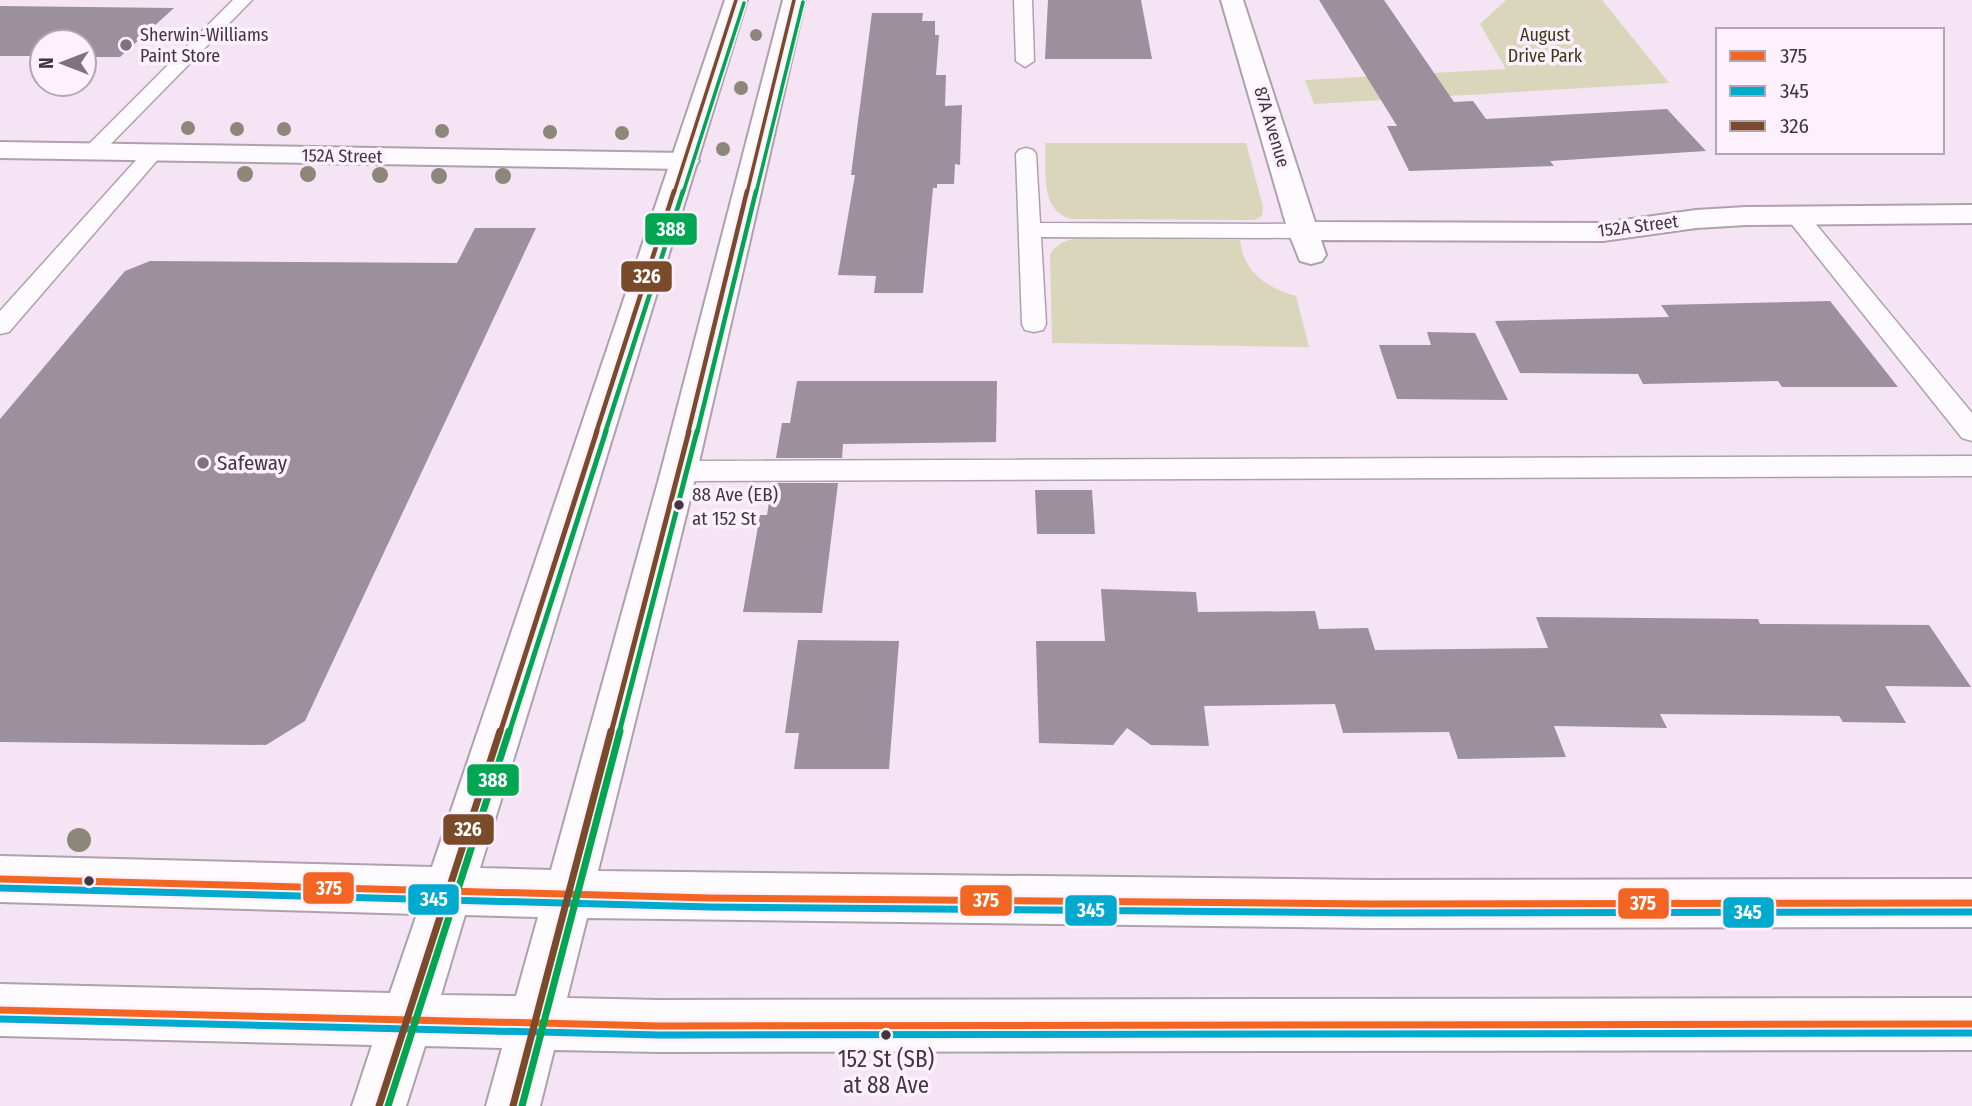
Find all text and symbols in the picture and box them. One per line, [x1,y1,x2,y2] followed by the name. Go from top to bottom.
[140,24,269,67] place label: Sherwin-Williams Paint Store
[1508,24,1583,67] park label: August Drive Park
[28,28,98,98] north arrow
[1716,28,1944,154] legend
[118,37,134,53] marker: Sherwin-Williams Paint Store
[1780,43,1807,69] text: 375
[35,57,58,69] text: N
[1780,78,1809,104] text: 345
[1249,84,1295,170] street label: 87A Avenue
[1780,113,1809,139] text: 326
[301,144,383,168] street label: 152A Street
[1596,210,1680,242] street label: 152A Street
[644,212,698,246] line badge: 388
[655,218,686,241] text: 388
[620,260,673,293] line badge: 326
[632,265,661,288] text: 326
[217,450,288,476] place label: Safeway
[195,455,211,471] marker: Safeway
[692,483,778,530] place label: 88 Ave (EB) at 152 St
[672,498,686,512] marker: 88 Ave (EB) at 152 St
[466,763,520,797] line badge: 388
[477,769,508,792] text: 388
[442,813,495,846] line badge: 326
[453,818,482,841] text: 326
[302,871,355,905] line badge: 375
[82,874,96,888] unlabelled marker
[315,877,342,900] text: 375
[407,883,460,916] line badge: 345
[959,884,1013,917] line badge: 375
[1617,887,1670,920] line badge: 375
[419,888,448,911] text: 345
[972,889,999,912] text: 375
[1629,892,1656,915] text: 375
[1064,894,1118,927] line badge: 345
[1722,896,1775,929] line badge: 345
[1076,899,1105,922] text: 345
[1733,901,1762,924] text: 345
[879,1028,893,1042] marker: 152 St (SB) at 88 Ave
[838,1045,934,1099] place label: 152 St (SB) at 88 Ave

